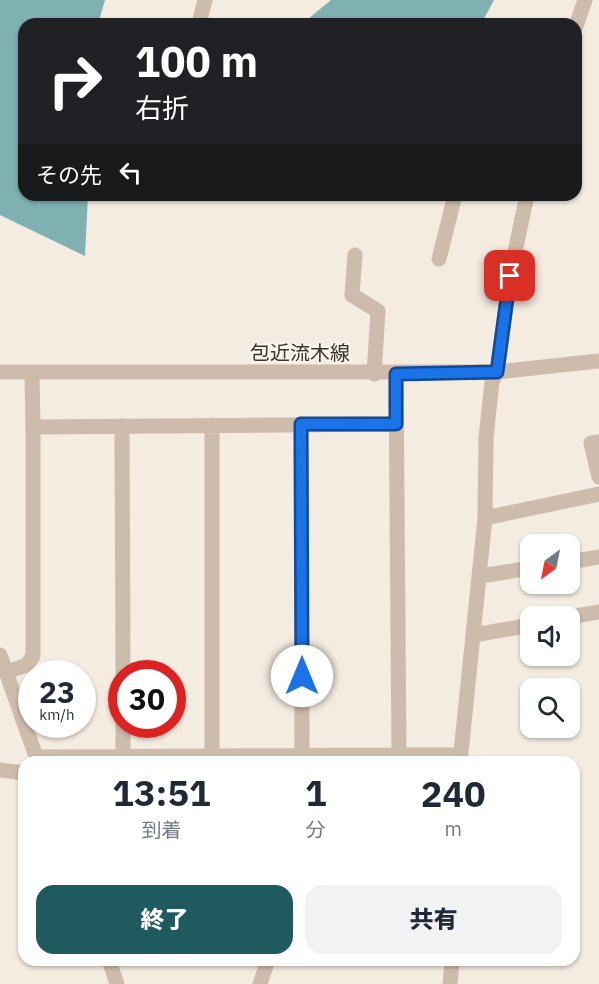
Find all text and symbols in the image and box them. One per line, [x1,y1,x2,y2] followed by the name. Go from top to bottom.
[135,34,258,89] text: 100 m
[36,42,114,120] icon: right
[135,90,189,125] text: 右折
[114,156,147,189] icon: left
[36,160,102,189] text: その先
[484,250,535,301] pin
[493,259,526,292] icon: arrive
[250,339,350,366] street label: 包近流木線
[520,534,580,594] north arrow
[520,534,580,738] map controls
[520,606,580,666] button: sound
[270,644,334,708] position arrow
[108,660,186,738] speed limit sign: 30
[39,672,75,711] text: 23
[520,678,580,738] button: search
[39,705,75,724] text: km/h
[112,769,211,816] text: 13:51
[305,769,327,816] text: 1
[421,770,486,817] text: 240
[445,815,462,842] text: m
[141,816,181,843] text: 到着
[306,816,326,843] text: 分
[36,885,293,954] button: 終了
[305,885,562,954] button: 共有

